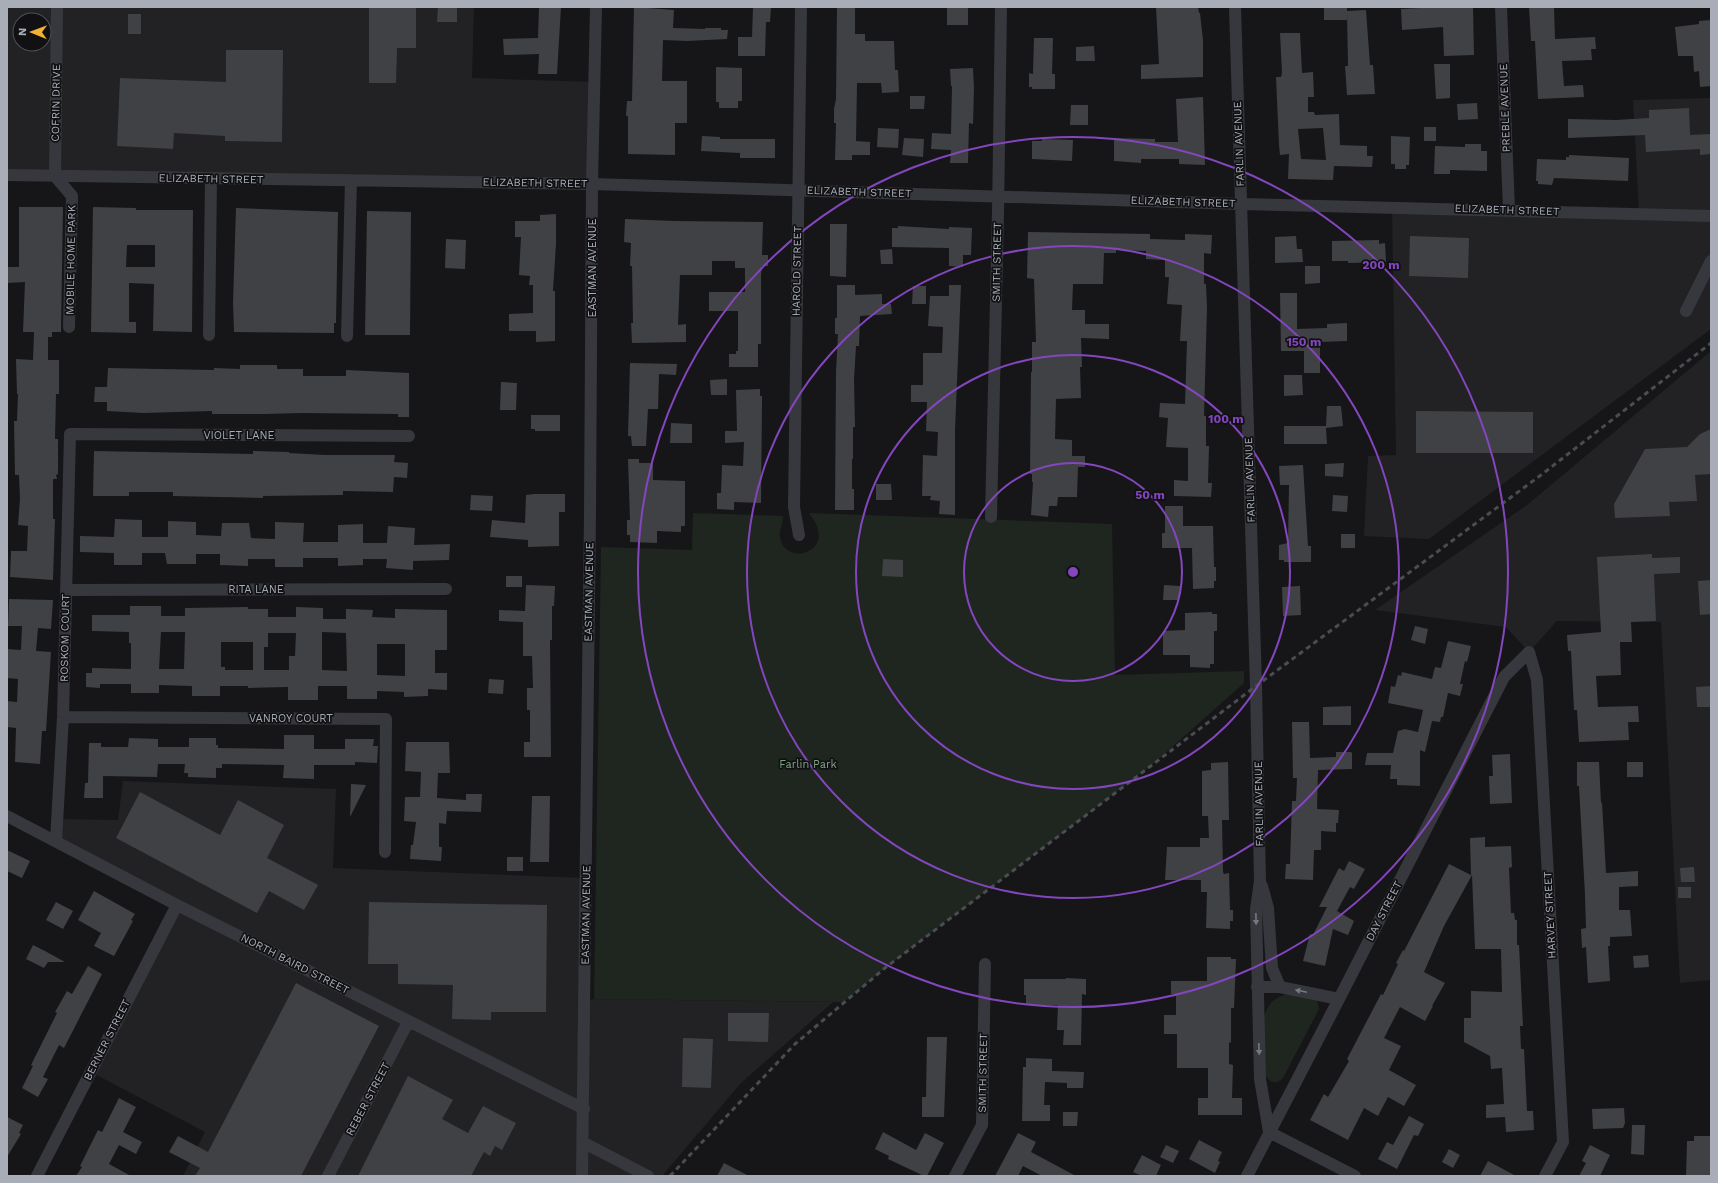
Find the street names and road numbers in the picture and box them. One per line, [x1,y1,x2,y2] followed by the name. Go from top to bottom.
[1497,63,1513,153] street label: PREBLE AVENUE
[49,64,63,142] street label: COFRIN DRIVE
[1231,101,1247,187] street label: FARLIN AVENUE
[158,172,264,186] street label: ELIZABETH STREET
[482,176,588,190] street label: ELIZABETH STREET
[806,184,912,200] street label: ELIZABETH STREET
[1130,194,1236,210] street label: ELIZABETH STREET
[1454,202,1560,218] street label: ELIZABETH STREET
[64,205,78,315] street label: MOBILE HOME PARK
[586,218,599,318] street label: EASTMAN AVENUE
[990,222,1004,302] street label: SMITH STREET
[790,225,804,316] street label: HAROLD STREET
[203,429,275,442] street label: VIOLET LANE
[1242,437,1258,523] street label: FARLIN AVENUE
[582,542,596,642] street label: EASTMAN AVENUE
[228,583,284,596] street label: RITA LANE
[58,593,72,682] street label: ROSKOM COURT
[249,712,333,725] street label: VANROY COURT
[1252,761,1266,847] street label: FARLIN AVENUE
[579,865,593,965] street label: EASTMAN AVENUE
[1541,871,1559,959] street label: HARVEY STREET
[1363,879,1405,943] street label: DAY STREET
[239,931,352,997] street label: NORTH BAIRD STREET
[81,997,133,1083] street label: BERNER STREET
[976,1033,990,1113] street label: SMITH STREET
[343,1060,393,1138] street label: REBER STREET

